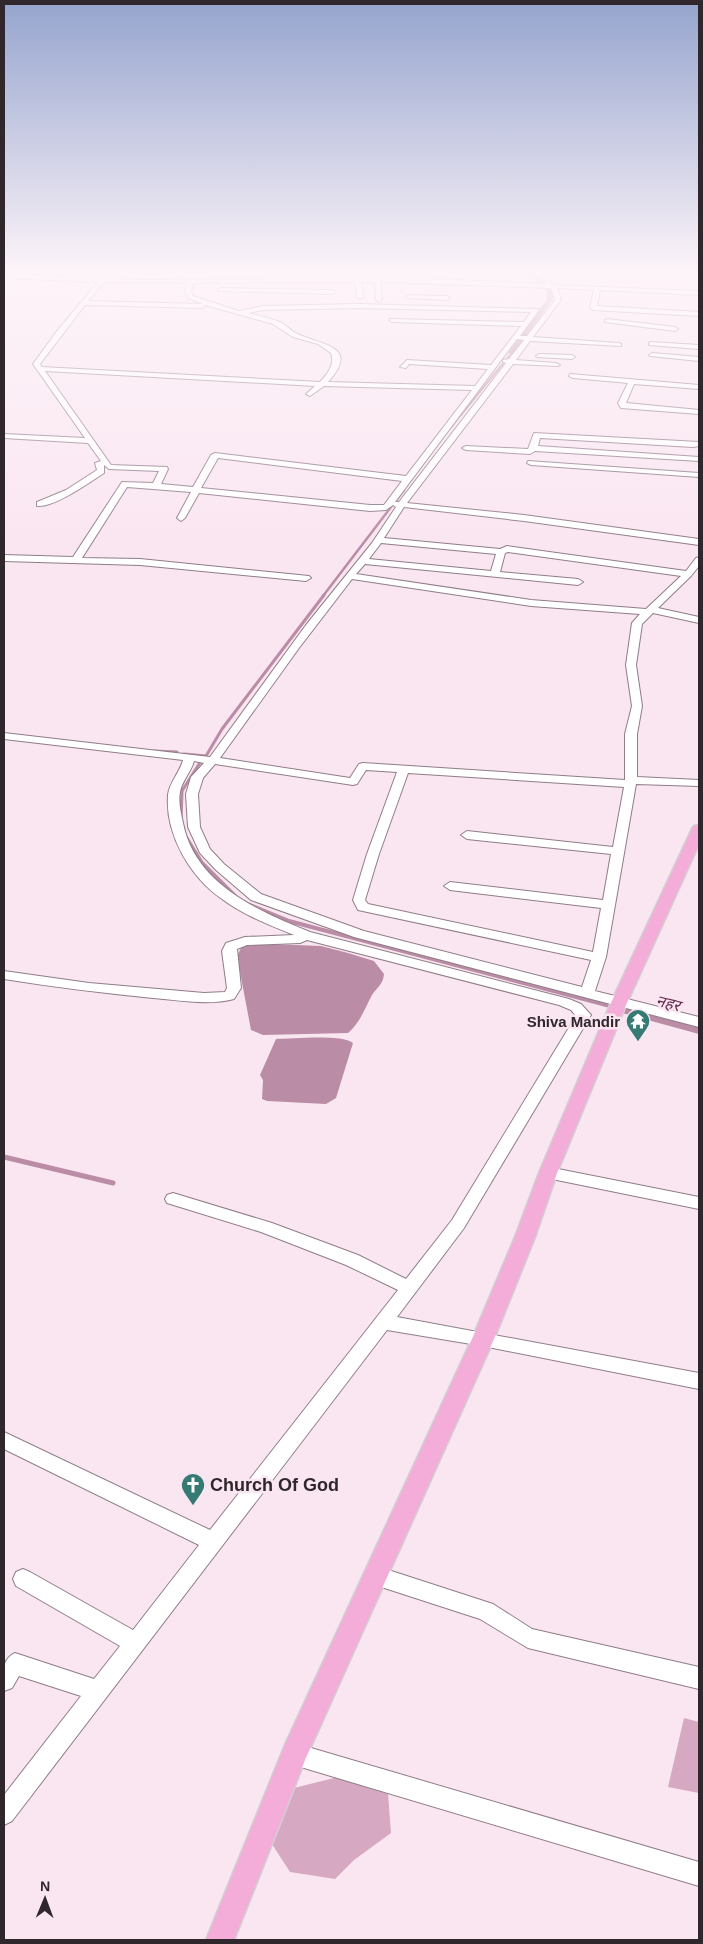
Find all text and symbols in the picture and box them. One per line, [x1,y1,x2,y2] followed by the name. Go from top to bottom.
[654,992,685,1015] water label: नहर
[625,1008,651,1042] temple icon: Shiva Mandir
[527,1013,620,1030] place label: Shiva Mandir
[180,1472,206,1506] church icon: Church Of God
[210,1475,339,1495] place label: Church Of God
[20,1874,70,1924] north arrow
[40,1878,50,1894] text: N

